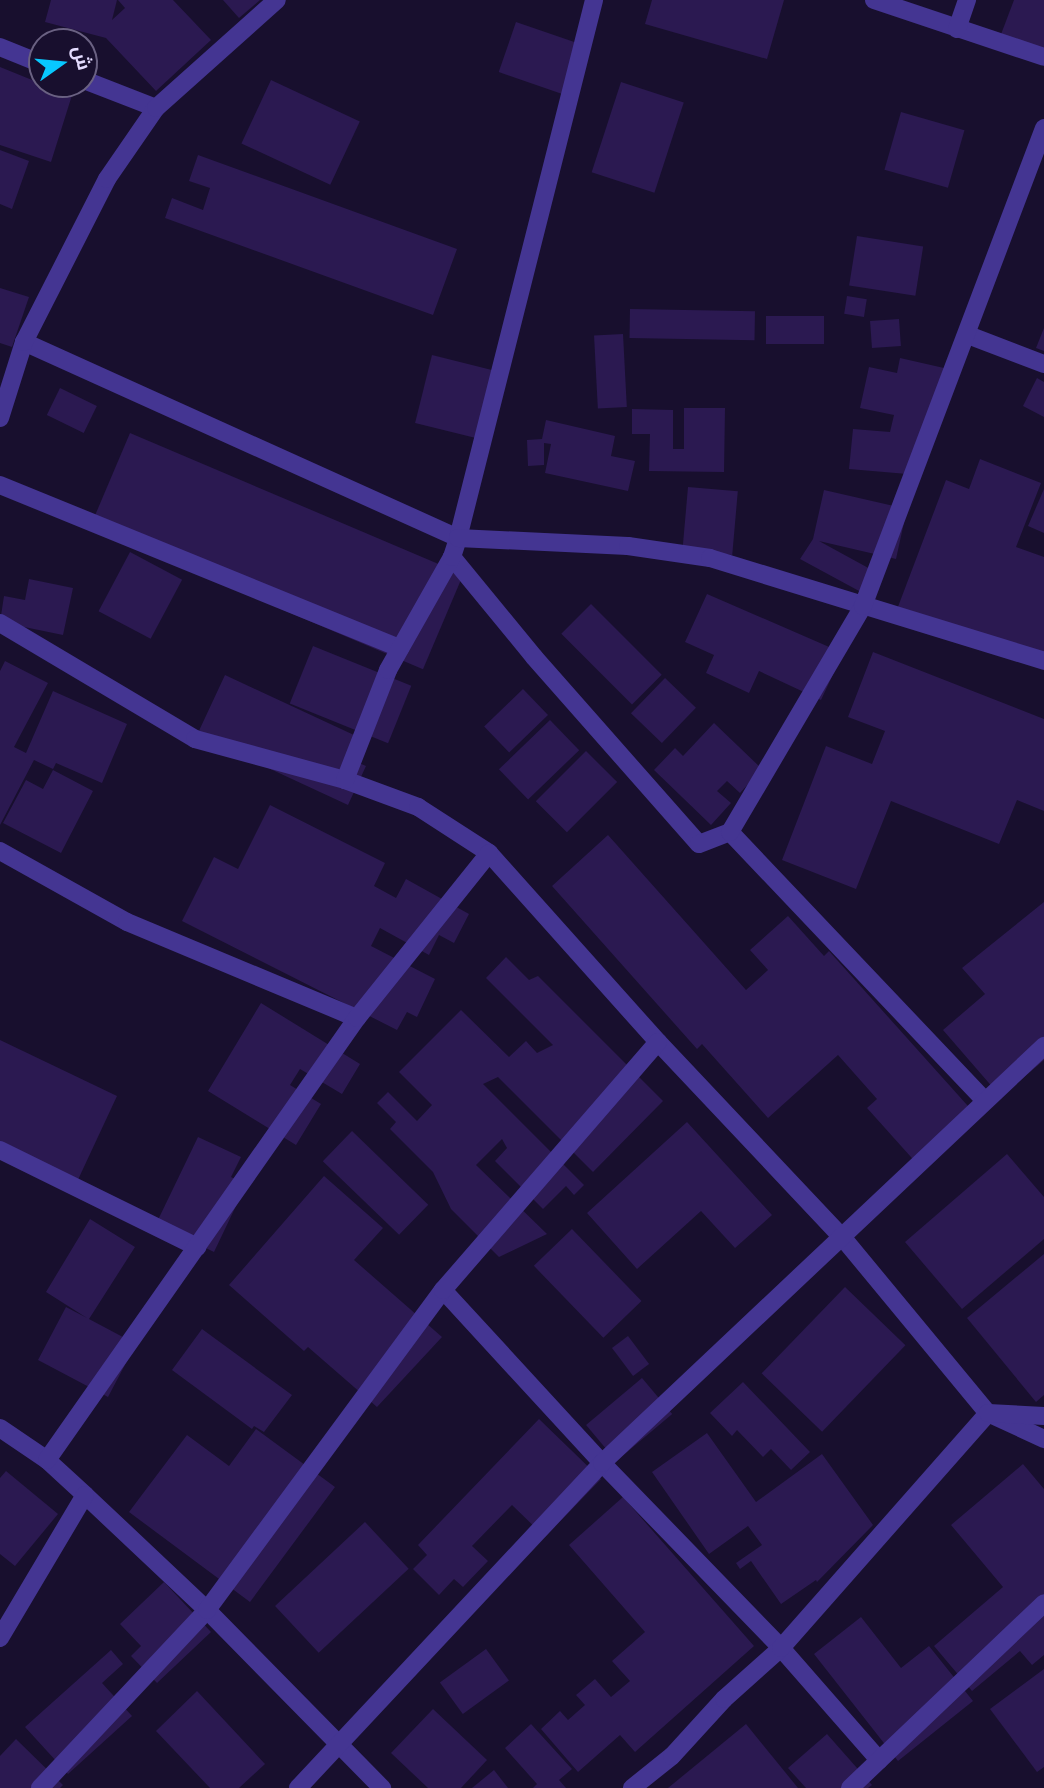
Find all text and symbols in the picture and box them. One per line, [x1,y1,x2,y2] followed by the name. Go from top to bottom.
[28,28,98,98] north arrow
[68,43,96,73] text: ش

